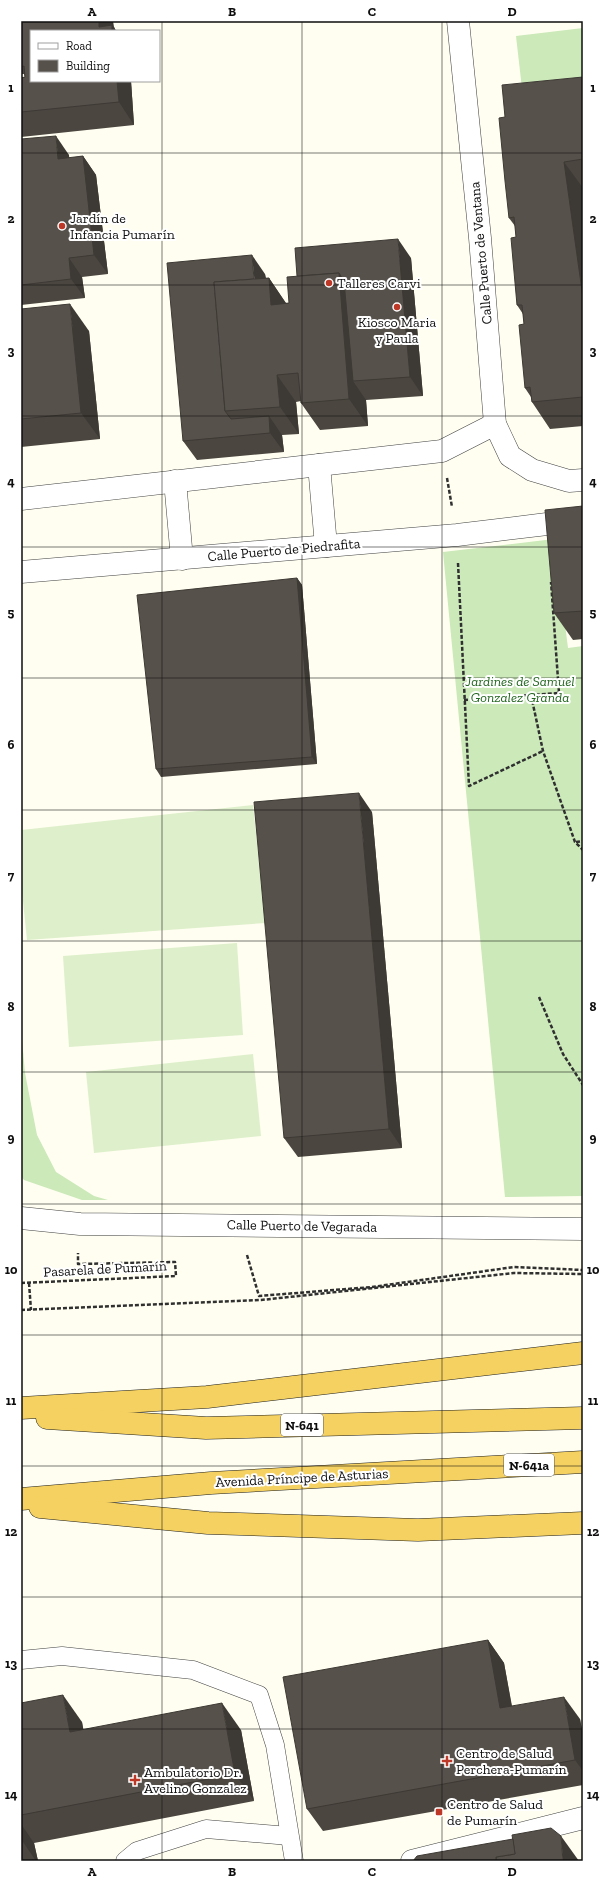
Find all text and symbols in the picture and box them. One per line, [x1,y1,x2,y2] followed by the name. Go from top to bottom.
[88,4,97,19] text: A
[228,4,236,19] text: B
[368,4,376,19] text: C
[507,4,517,19] text: D
[30,30,160,82] legend
[66,39,92,53] text: Road
[66,59,110,73] text: Building
[8,80,14,95] text: 1
[590,80,596,95] text: 1
[466,181,496,325] street label: Calle Puerto de Ventana
[70,210,175,243] place label: Jardín de Infancia Pumarín
[8,211,15,226] text: 2
[590,211,597,226] text: 2
[57,221,67,231] marker: Jardín de Infancia Pumarín
[337,275,421,292] place label: Talleres Carvi
[324,278,334,288] marker: Talleres Carvi
[392,302,402,312] marker: Kiosco Maria y Paula
[358,314,437,347] place label: Kiosco Maria y Paula
[8,343,15,358] text: 3
[590,343,597,358] text: 3
[7,474,15,489] text: 4
[589,474,597,489] text: 4
[207,535,361,565] street label: Calle Puerto de Piedrafita
[8,605,15,620] text: 5
[590,605,597,620] text: 5
[464,673,575,706] park label: Jardines de Samuel Gonzalez Granda
[8,737,15,752] text: 6
[590,737,597,752] text: 6
[8,868,15,883] text: 7
[590,868,597,883] text: 7
[7,999,15,1014] text: 8
[589,999,597,1014] text: 8
[8,1130,15,1145] text: 9
[590,1130,597,1145] text: 9
[227,1216,377,1236] street label: Calle Puerto de Vegarada
[43,1257,167,1281] street label: Pasarela de Pumarín
[5,1262,18,1277] text: 10
[587,1262,600,1277] text: 10
[6,1393,17,1408] text: 11
[588,1393,599,1408] text: 11
[281,1414,323,1436] road number: N-641
[504,1454,554,1476] road number: N-641a
[215,1465,389,1491] street label: Avenida Príncipe de Asturias
[5,1524,17,1539] text: 12
[587,1524,599,1539] text: 12
[5,1656,17,1671] text: 13
[587,1656,599,1671] text: 13
[456,1745,567,1778] place label: Centro de Salud Perchera-Pumarín
[441,1755,453,1767] marker: Centro de Salud Perchera-Pumarín
[144,1764,247,1797] place label: Ambulatorio Dr. Avelino Gonzalez
[129,1774,141,1786] marker: Ambulatorio Dr. Avelino Gonzalez
[5,1787,18,1802] text: 14
[587,1787,600,1802] text: 14
[447,1796,543,1829] place label: Centro de Salud de Pumarín
[434,1807,444,1817] marker: Centro de Salud de Pumarín
[88,1864,97,1879] text: A
[228,1864,236,1879] text: B
[368,1864,376,1879] text: C
[507,1864,517,1879] text: D

